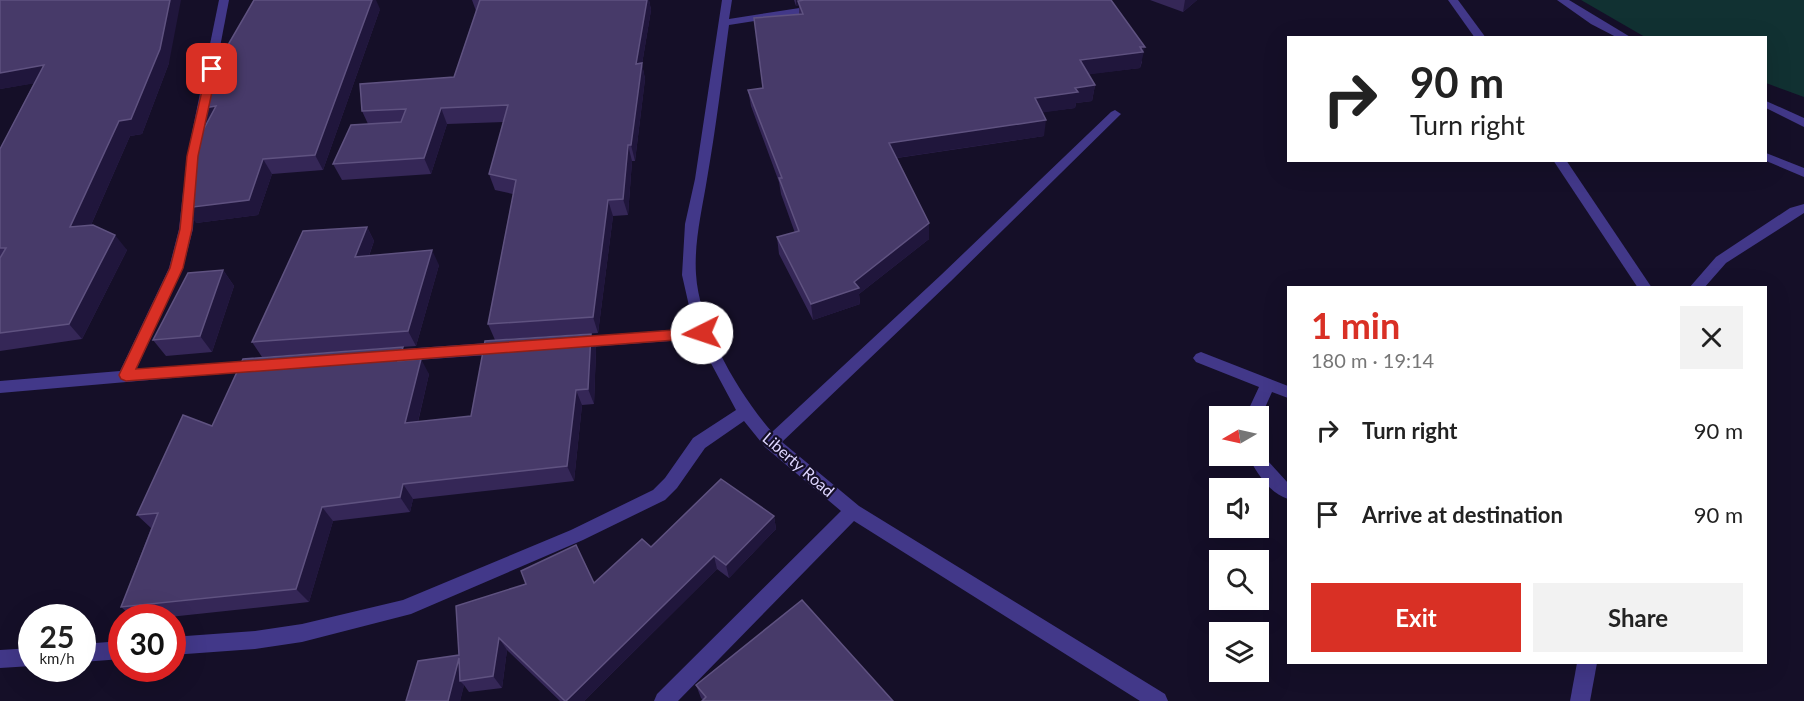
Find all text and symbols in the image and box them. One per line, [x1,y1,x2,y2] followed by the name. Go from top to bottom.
[186,43,237,94] pin
[195,52,228,85] icon: arrive
[1410,57,1504,107] text: 90 m
[1311,60,1389,138] icon: right
[1410,108,1525,141] text: Turn right
[670,301,734,365] position arrow
[1311,303,1400,347] text: 1 min
[1680,306,1743,369] button: close
[1311,348,1434,372] text: 180 m · 19:14
[1209,406,1269,466] north arrow
[1209,406,1269,682] map controls
[1311,414,1344,447] icon: right
[1362,417,1457,444] text: Turn right
[1694,417,1743,444] text: 90 m
[759,428,839,500] street label: Liberty Road
[1209,478,1269,538] button: sound
[1311,498,1344,531] icon: arrive
[1362,501,1563,528] text: Arrive at destination
[1694,501,1743,528] text: 90 m
[1209,550,1269,610] button: search
[1311,583,1521,652] button: Exit
[1533,583,1743,652] button: Share
[108,604,186,682] speed limit sign: 30
[40,618,74,654] text: 25
[1209,622,1269,682] button: layers
[39,649,75,667] text: km/h

